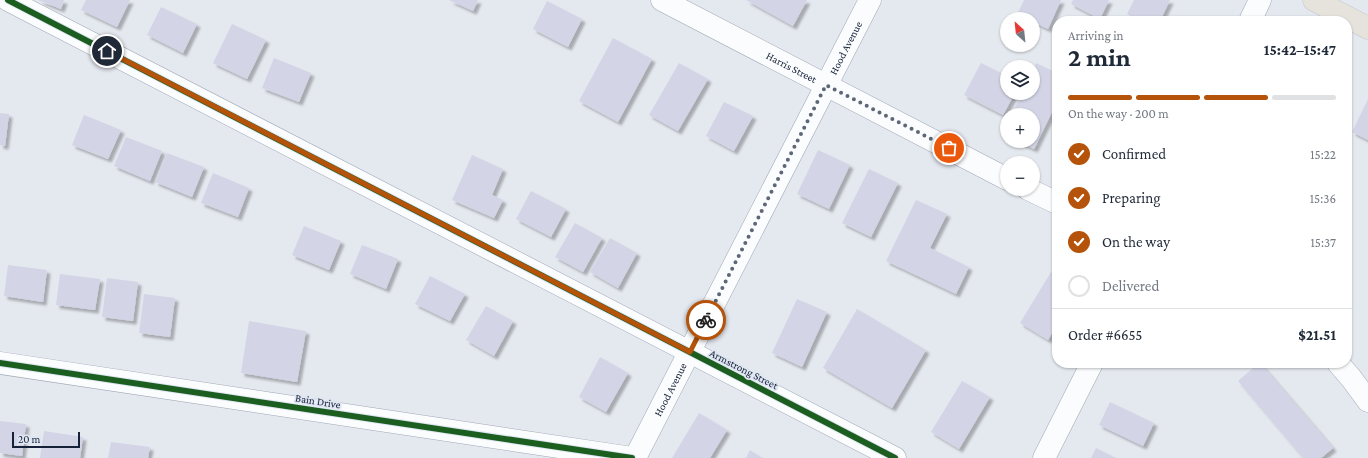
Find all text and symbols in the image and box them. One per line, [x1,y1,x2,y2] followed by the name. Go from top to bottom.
[1000,12,1040,52] north arrow
[1000,12,1040,196] map controls
[827,19,864,77] street label: Hood Avenue
[1068,28,1124,43] text: Arriving in
[90,34,124,68] pin
[96,40,118,62] icon: home
[1264,42,1336,58] text: 15:42–15:47
[1068,43,1131,72] text: 2 min
[764,49,819,85] street label: Harris Street
[1000,60,1040,100] button: layers
[1068,106,1169,121] text: On the way · 200 m
[1000,108,1040,148] button: +
[932,131,966,165] pin
[938,137,960,159] icon: bag
[1068,143,1090,165] icon: check
[1102,146,1166,162] text: Confirmed
[1310,147,1336,162] text: 15:22
[1000,156,1040,196] button: −
[1068,187,1090,209] icon: check
[1102,190,1161,206] text: Preparing
[1310,191,1336,206] text: 15:36
[1068,231,1090,253] icon: check
[1102,234,1170,250] text: On the way
[1311,235,1336,250] text: 15:37
[1102,278,1159,294] text: Delivered
[686,300,726,340] courier
[695,309,717,331] icon: bike
[1068,327,1142,343] text: Order #6655
[1298,327,1336,343] text: $21.51
[707,347,781,392] street label: Armstrong Street
[651,361,689,418] street label: Hood Avenue
[294,391,342,411] street label: Bain Drive
[12,430,80,449] scale bar
[18,433,40,445] text: 20 m

